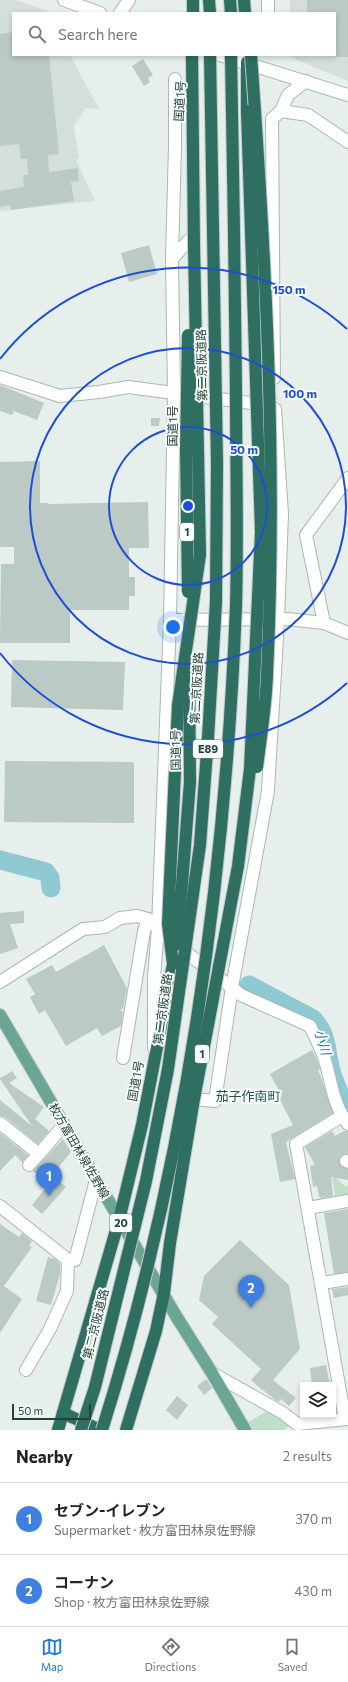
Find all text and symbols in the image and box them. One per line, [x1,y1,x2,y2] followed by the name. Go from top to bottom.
[12,12,336,56] search box
[26,23,48,45] icon: search
[58,25,137,43] text: Search here
[171,80,187,122] street label: 国道1号
[272,282,306,296] text: 150 m
[193,329,209,401] street label: 第二京阪道路
[283,386,317,400] text: 100 m
[165,405,179,447] street label: 国道1号
[230,442,258,456] text: 50 m
[181,499,195,513] centre of rings
[180,523,194,541] road number: 1
[163,617,183,637] your location
[187,652,205,724] street label: 第二京阪道路
[168,729,182,771] street label: 国道1号
[193,740,223,758] road number: E89
[150,972,174,1045] street label: 第二京阪道路
[312,1027,335,1059] water label: 小川
[195,1045,209,1063] road number: 1
[125,1059,145,1102] street label: 国道1号
[215,1088,281,1104] district label: 茄子作南町
[47,1100,113,1201] street label: 枚方富田林泉佐野線
[36,1163,62,1196] pin: 1
[110,1214,132,1232] road number: 20
[238,1275,264,1308] pin: 2
[80,1287,111,1360] street label: 第二京阪道路
[300,1382,336,1418] map controls
[300,1382,336,1418] button: layers
[12,1402,91,1421] scale bar
[18,1404,43,1417] text: 50 m
[16,1446,73,1467] text: Nearby
[283,1448,332,1464] text: 2 results
[54,1501,165,1519] text: セブン-イレブン
[26,1511,32,1527] text: 1
[295,1511,332,1527] text: 370 m
[54,1522,256,1538] text: Supermarket · 枚方富田林泉佐野線
[54,1573,114,1591] text: コーナン
[25,1583,33,1599] text: 2
[294,1583,332,1599] text: 430 m
[54,1594,210,1610] text: Shop · 枚方富田林泉佐野線
[41,1636,63,1673] tab: Map
[145,1636,196,1673] tab: Directions
[278,1636,307,1673] tab: Saved

